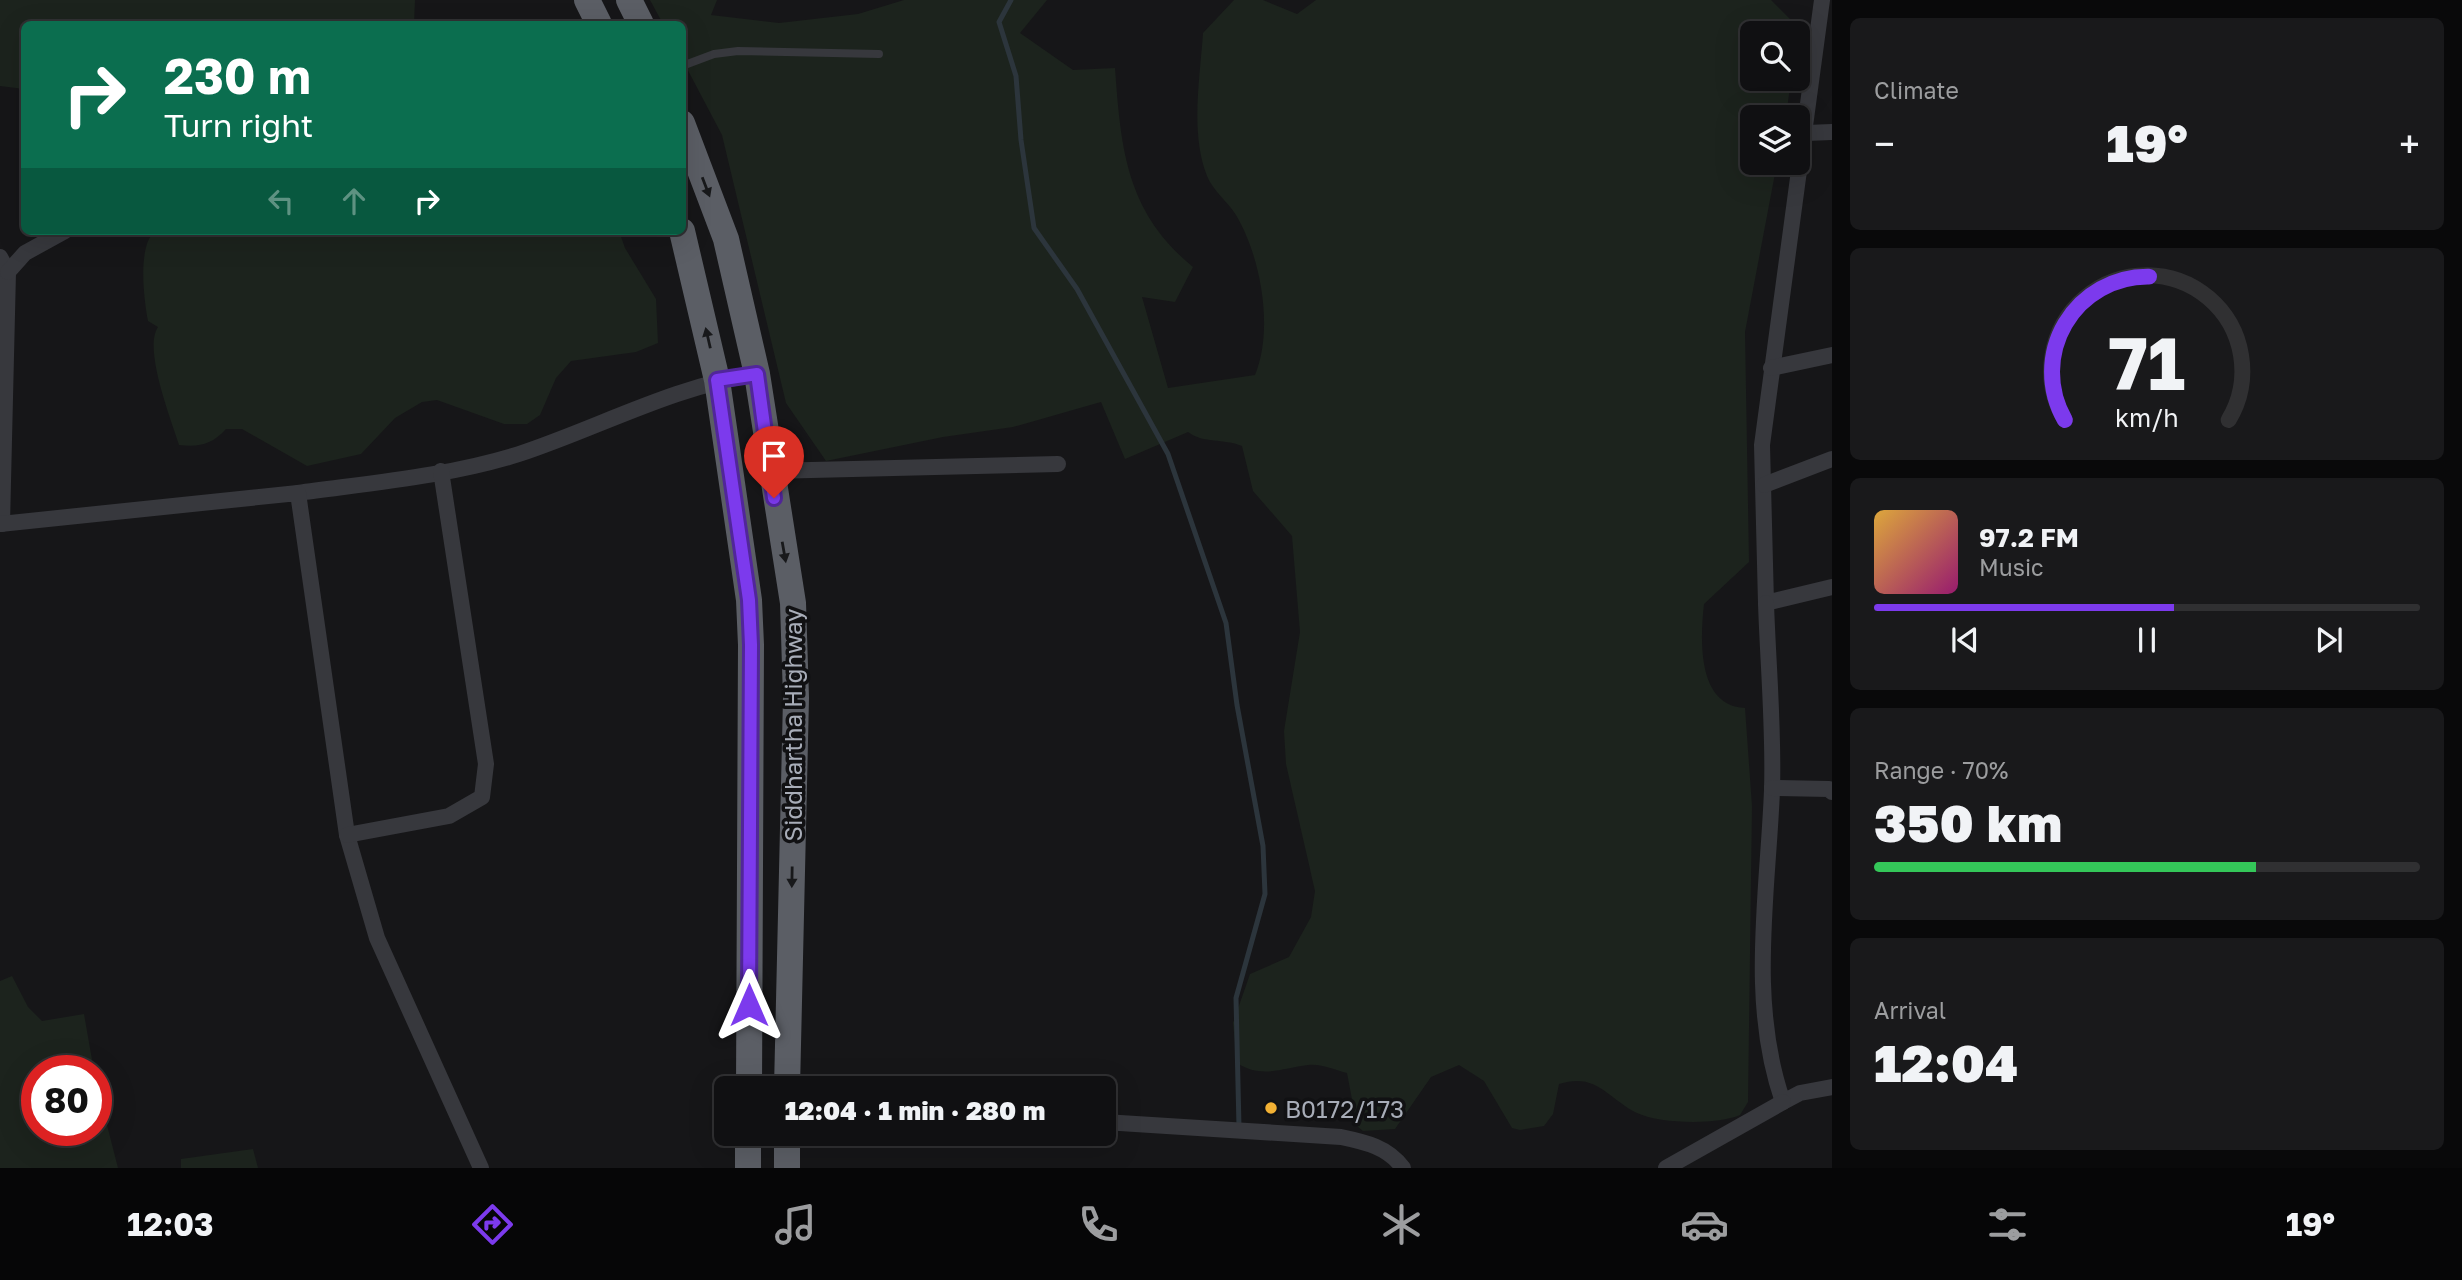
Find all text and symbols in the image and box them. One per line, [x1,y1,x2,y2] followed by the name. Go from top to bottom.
[1740,21,1810,175] map controls
[1740,21,1810,91] button: search
[164,46,311,105] text: 230 m
[49,49,140,140] icon: right
[1874,76,1959,104] text: Climate
[1740,105,1810,175] button: layers
[164,106,313,144] text: Turn right
[2106,111,2188,173] text: 19°
[1874,121,1895,166] text: −
[2399,121,2420,166] text: +
[701,176,712,197] one-way arrow
[262,182,300,220] icon: left
[335,182,373,220] icon: ahead
[408,182,446,220] icon: right
[2108,319,2186,406] text: 71
[702,327,713,349] one-way arrow
[2115,402,2179,433] text: km/h
[744,426,804,498] pin
[755,437,793,475] icon: arrive
[1979,522,2079,553] text: 97.2 FM
[779,541,790,563] one-way arrow
[1979,553,2044,581] text: Music
[778,609,807,841] street label: Siddhartha Highway
[1946,621,1984,659] icon: previous
[2128,621,2166,659] icon: pause
[2310,621,2348,659] icon: next
[1874,756,2008,784] text: Range · 70%
[1874,791,2062,853] text: 350 km
[786,866,798,888] one-way arrow
[712,968,786,1042] position arrow
[1874,996,1946,1024] text: Arrival
[1874,1031,2018,1093] text: 12:04
[21,1055,112,1146] speed limit sign: 80
[1285,1094,1404,1123] place label: B0172/173
[785,1095,1045,1126] text: 12:04 · 1 min · 280 m
[1263,1100,1279,1116] marker: B0172/173
[468,1200,517,1249] icon: directions
[771,1200,820,1249] icon: music
[1074,1200,1123,1249] icon: phone
[1377,1200,1426,1249] icon: climate
[1680,1200,1729,1249] icon: car
[1983,1200,2032,1249] icon: filters
[127,1205,214,1243] text: 12:03
[2286,1205,2335,1243] text: 19°

